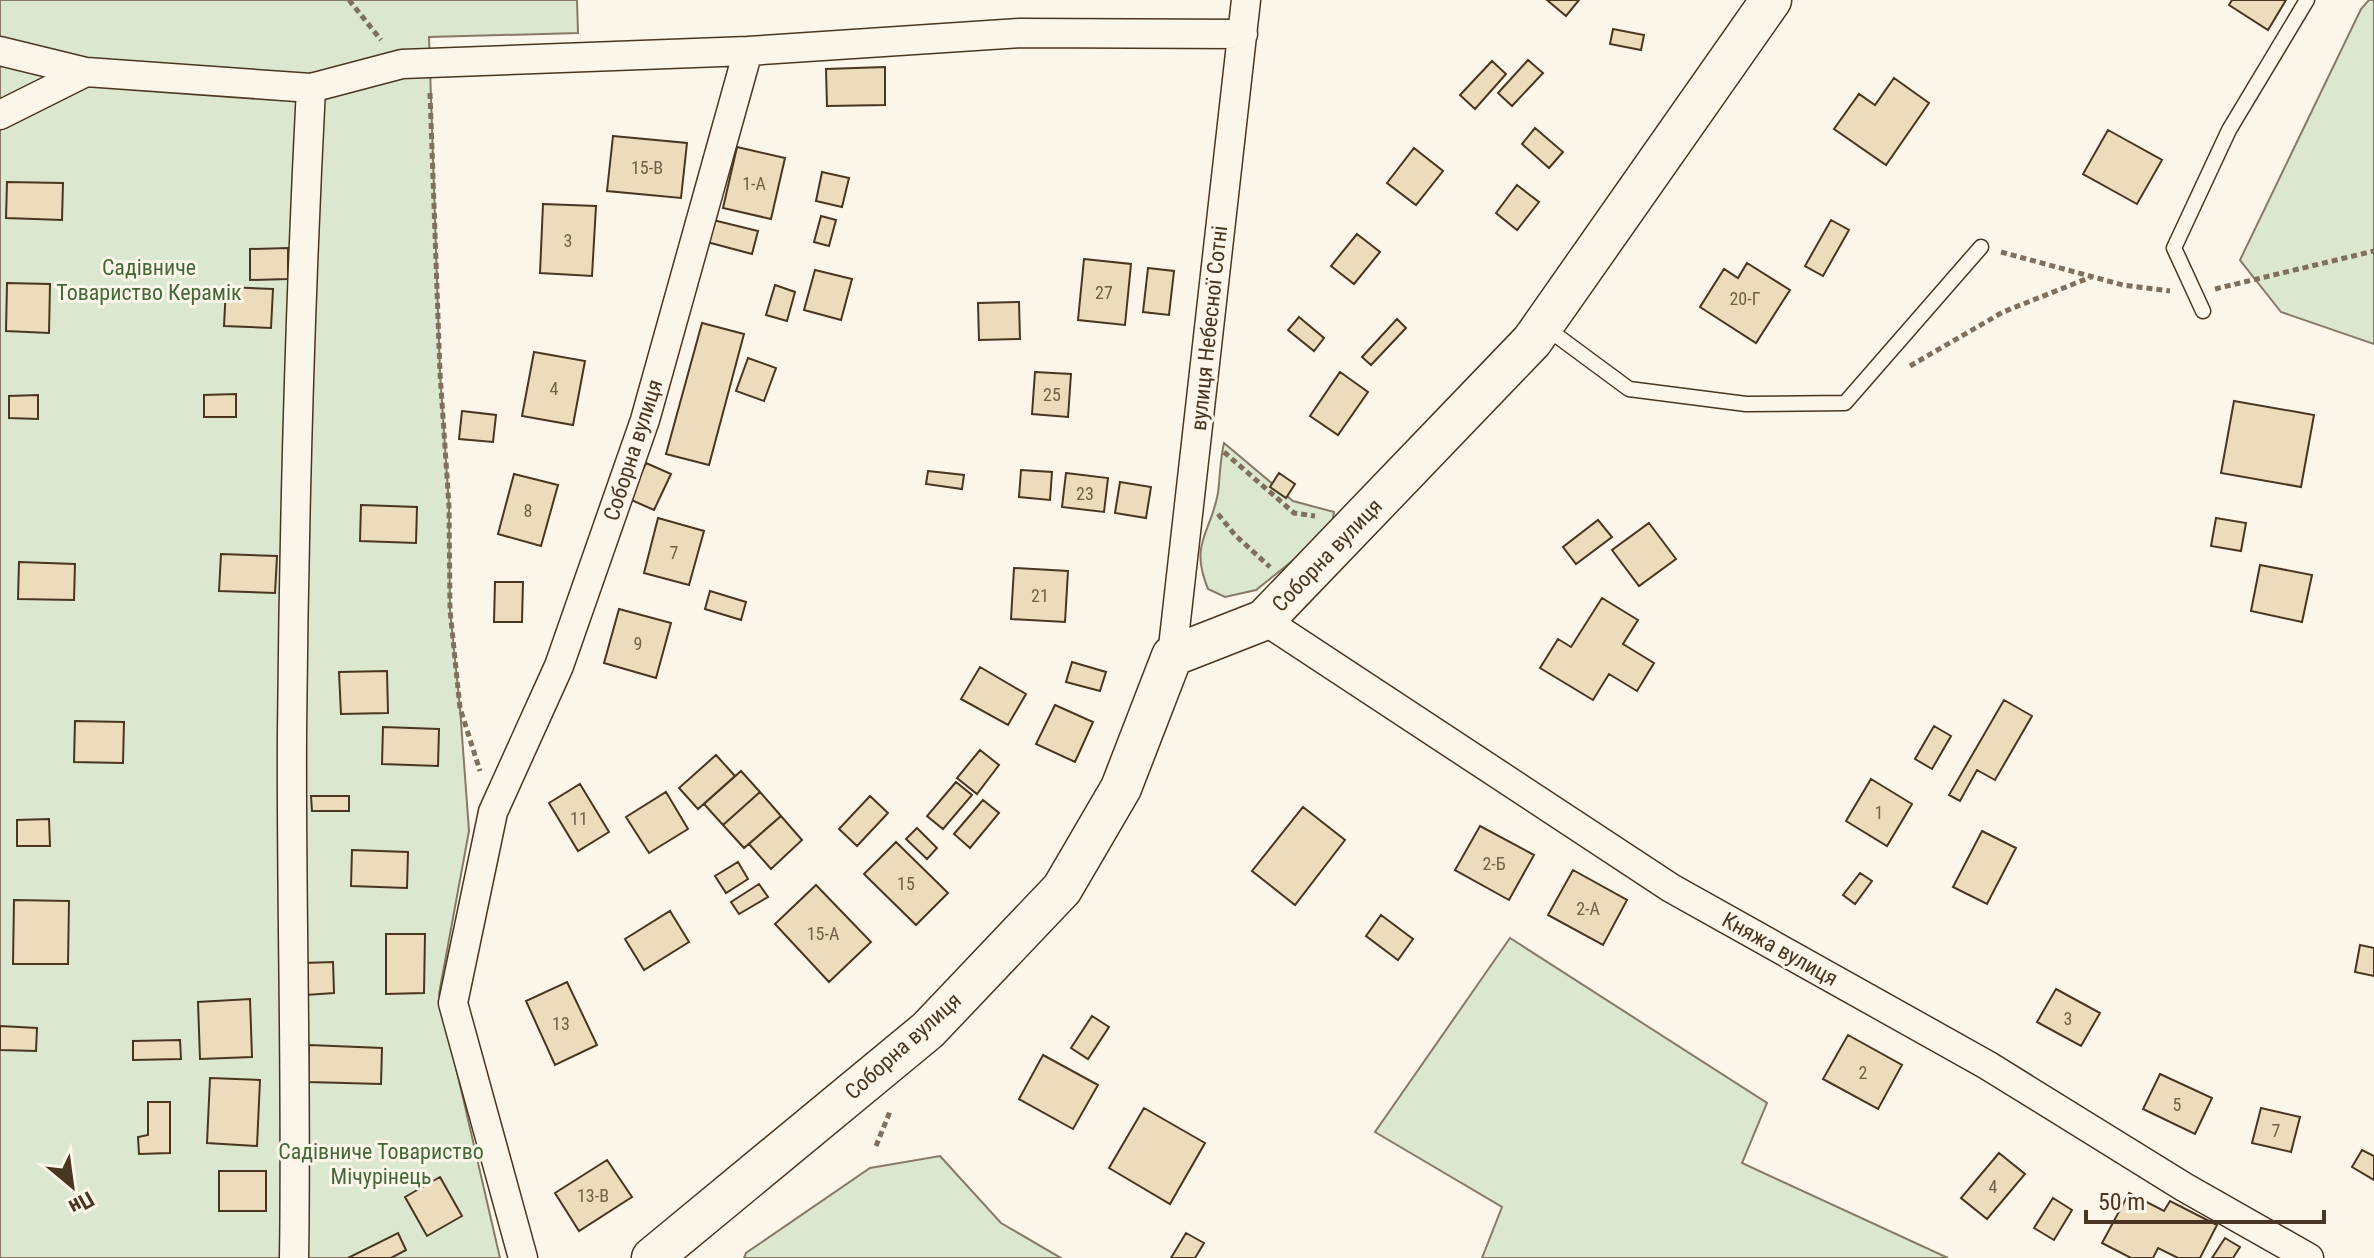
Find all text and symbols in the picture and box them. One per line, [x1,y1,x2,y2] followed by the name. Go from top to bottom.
[631,157,663,178] house number: 15-В
[742,173,766,194] house number: 1-А
[1186,224,1232,432] street label: вулиця Небесної Сотні
[564,230,572,251] house number: 3
[56,255,242,305] park label: Садівниче Товариство Керамік
[1095,282,1113,303] house number: 27
[1729,288,1761,309] house number: 20-Г
[598,376,668,524] street label: Соборна вулиця
[550,378,559,399] house number: 4
[1043,384,1061,405] house number: 25
[1076,483,1094,504] house number: 23
[1267,493,1387,617] street label: Соборна вулиця
[524,500,532,521] house number: 8
[670,542,679,563] house number: 7
[1031,585,1049,606] house number: 21
[634,633,642,654] house number: 9
[1875,802,1883,823] house number: 1
[570,808,588,829] house number: 11
[1482,853,1506,874] house number: 2-Б
[897,873,915,894] house number: 15
[1576,898,1600,919] house number: 2-А
[1718,907,1842,991] street label: Княжа вулиця
[807,923,840,944] house number: 15-А
[840,987,966,1105] street label: Соборна вулиця
[2064,1008,2072,1029] house number: 3
[552,1013,570,1034] house number: 13
[1859,1062,1868,1083] house number: 2
[2173,1094,2182,1115] house number: 5
[2272,1120,2281,1141] house number: 7
[278,1139,484,1189] park label: Садівниче Товариство Мічурінець
[32,1146,112,1226] north arrow
[2086,1174,2324,1224] scale bar
[1989,1176,1998,1197] house number: 4
[577,1185,609,1206] house number: 13-В
[65,1186,98,1220] text: Пн
[2098,1188,2145,1216] text: 50 m

